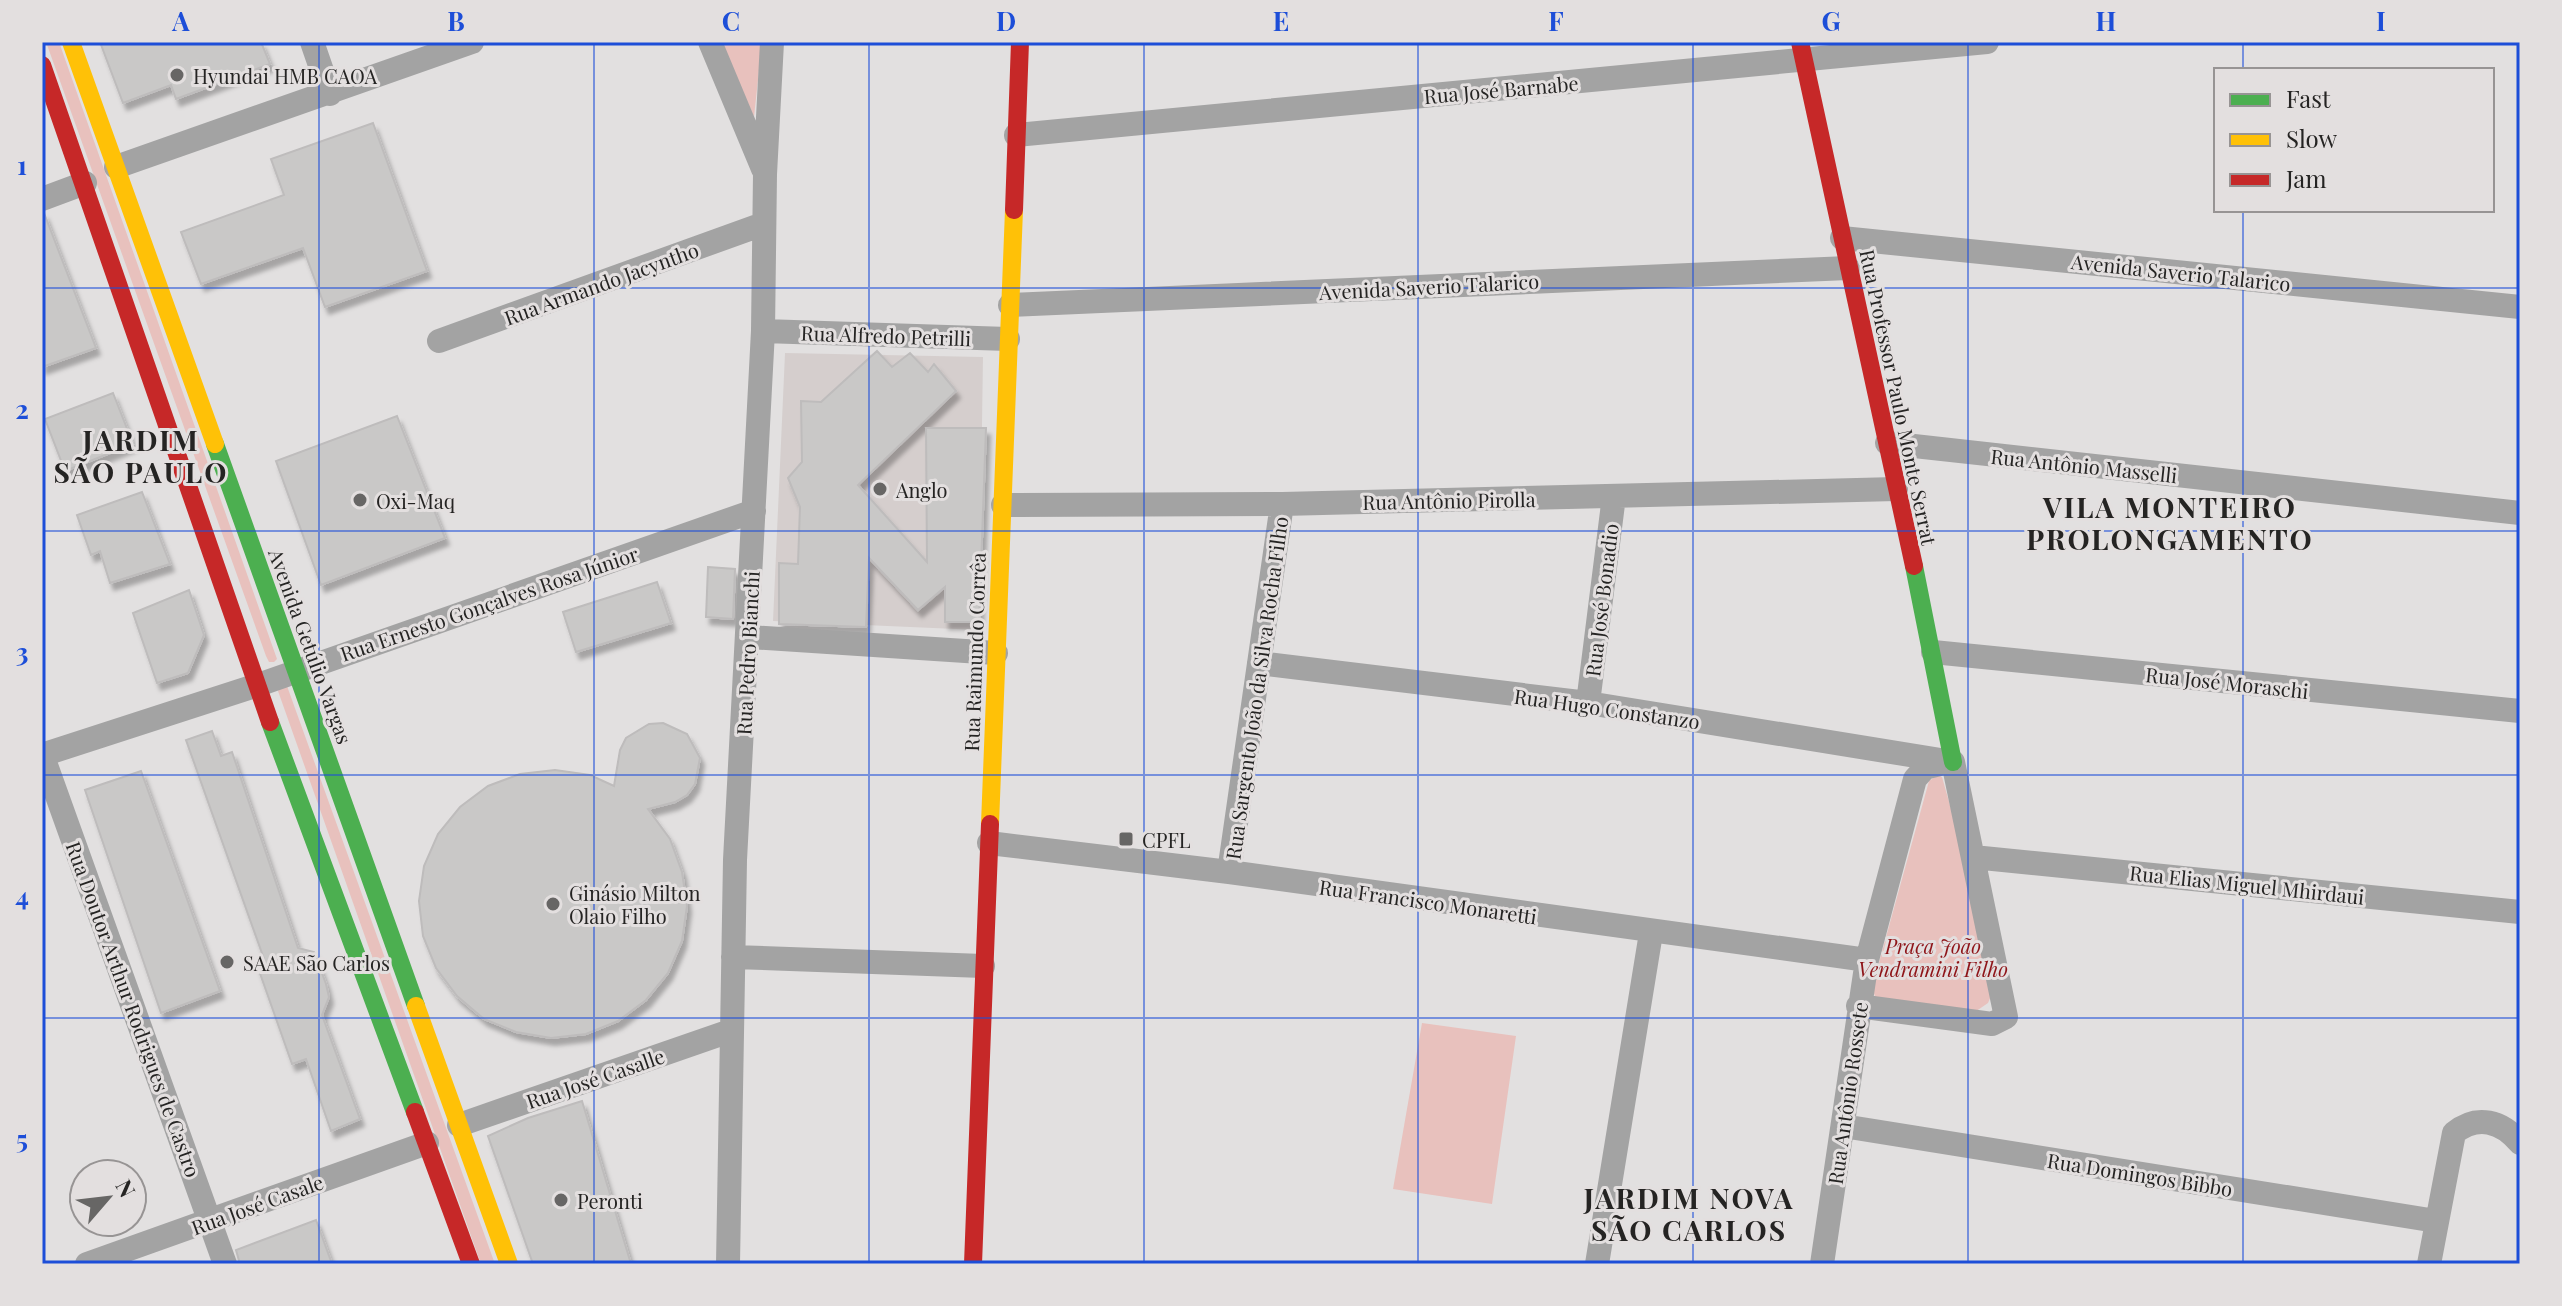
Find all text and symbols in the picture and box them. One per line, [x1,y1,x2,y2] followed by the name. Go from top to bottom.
[171,3,190,38] text: A
[447,3,465,38] text: B
[722,3,740,38] text: C
[996,3,1016,38] text: D
[1273,3,1289,38] text: E
[1548,3,1564,38] text: F
[1821,3,1841,38] text: G
[2096,3,2116,38] text: H
[2376,3,2386,38] text: I
[193,62,378,89] place label: Hyundai HMB CAOA
[168,66,186,84] marker: Hyundai HMB CAOA
[2214,68,2494,212] legend
[1423,69,1579,109] street label: Rua José Barnabe
[2286,82,2331,114] text: Fast
[2286,122,2338,154] text: Slow
[17,147,27,182] text: 1
[2285,162,2327,194] text: Jam
[500,235,702,331] street label: Rua Armando Jacyntho
[1854,247,1944,548] street label: Rua Professor Paulo Monte Serrat
[2069,247,2292,297] street label: Avenida Saverio Talarico
[1317,267,1540,305] street label: Avenida Saverio Talarico
[800,319,972,351] street label: Rua Alfredo Petrilli
[15,391,29,426] text: 2
[54,421,228,490] district label: JARDIM SÃO PAULO
[1989,442,2179,488] street label: Rua Antônio Masselli
[895,476,947,503] place label: Anglo
[871,480,889,498] marker: Anglo
[1362,485,1536,515] street label: Rua Antônio Pirolla
[376,487,455,514] place label: Oxi-Maq
[2026,488,2314,557] district label: VILA MONTEIRO PROLONGAMENTO
[351,491,369,509] marker: Oxi-Maq
[1219,515,1293,861] street label: Rua Sargento João da Silva Rocha Filho
[1578,522,1624,678] street label: Rua José Bonadio
[336,539,642,667] street label: Rua Ernesto Gonçalves Rosa Júnior
[263,544,359,747] street label: Avenida Getúlio Vargas
[957,552,991,752] street label: Rua Raimundo Corrêa
[729,570,765,736] street label: Rua Pedro Bianchi
[16,634,28,669] text: 3
[2144,660,2310,704] street label: Rua José Moraschi
[1512,682,1702,734] street label: Rua Hugo Constanzo
[1142,826,1191,853] place label: CPFL
[1117,830,1135,848] marker: CPFL
[61,838,207,1180] street label: Rua Doutor Arthur Rodrigues de Castro
[2128,858,2366,910] street label: Rua Elias Miguel Mhirdaui
[1317,872,1539,930] street label: Rua Francisco Monaretti
[15,878,29,913] text: 4
[569,879,701,929] place label: Ginásio Milton Olaio Filho
[544,895,562,913] marker: Ginásio Milton Olaio Filho
[1858,932,2008,982] park label: Praça João Vendramini Filho
[243,949,390,976] place label: SAAE São Carlos
[218,953,236,971] marker: SAAE São Carlos
[1821,1000,1873,1186] street label: Rua Antônio Rossete
[522,1042,668,1114] street label: Rua José Casalle
[16,1121,28,1156] text: 5
[2046,1146,2235,1202] street label: Rua Domingos Bibbo
[68,1158,148,1238] north arrow
[187,1168,327,1240] street label: Rua José Casale
[110,1174,144,1202] text: N
[1583,1179,1794,1248] district label: JARDIM NOVA SÃO CARLOS
[577,1187,643,1214] place label: Peronti
[552,1191,570,1209] marker: Peronti

